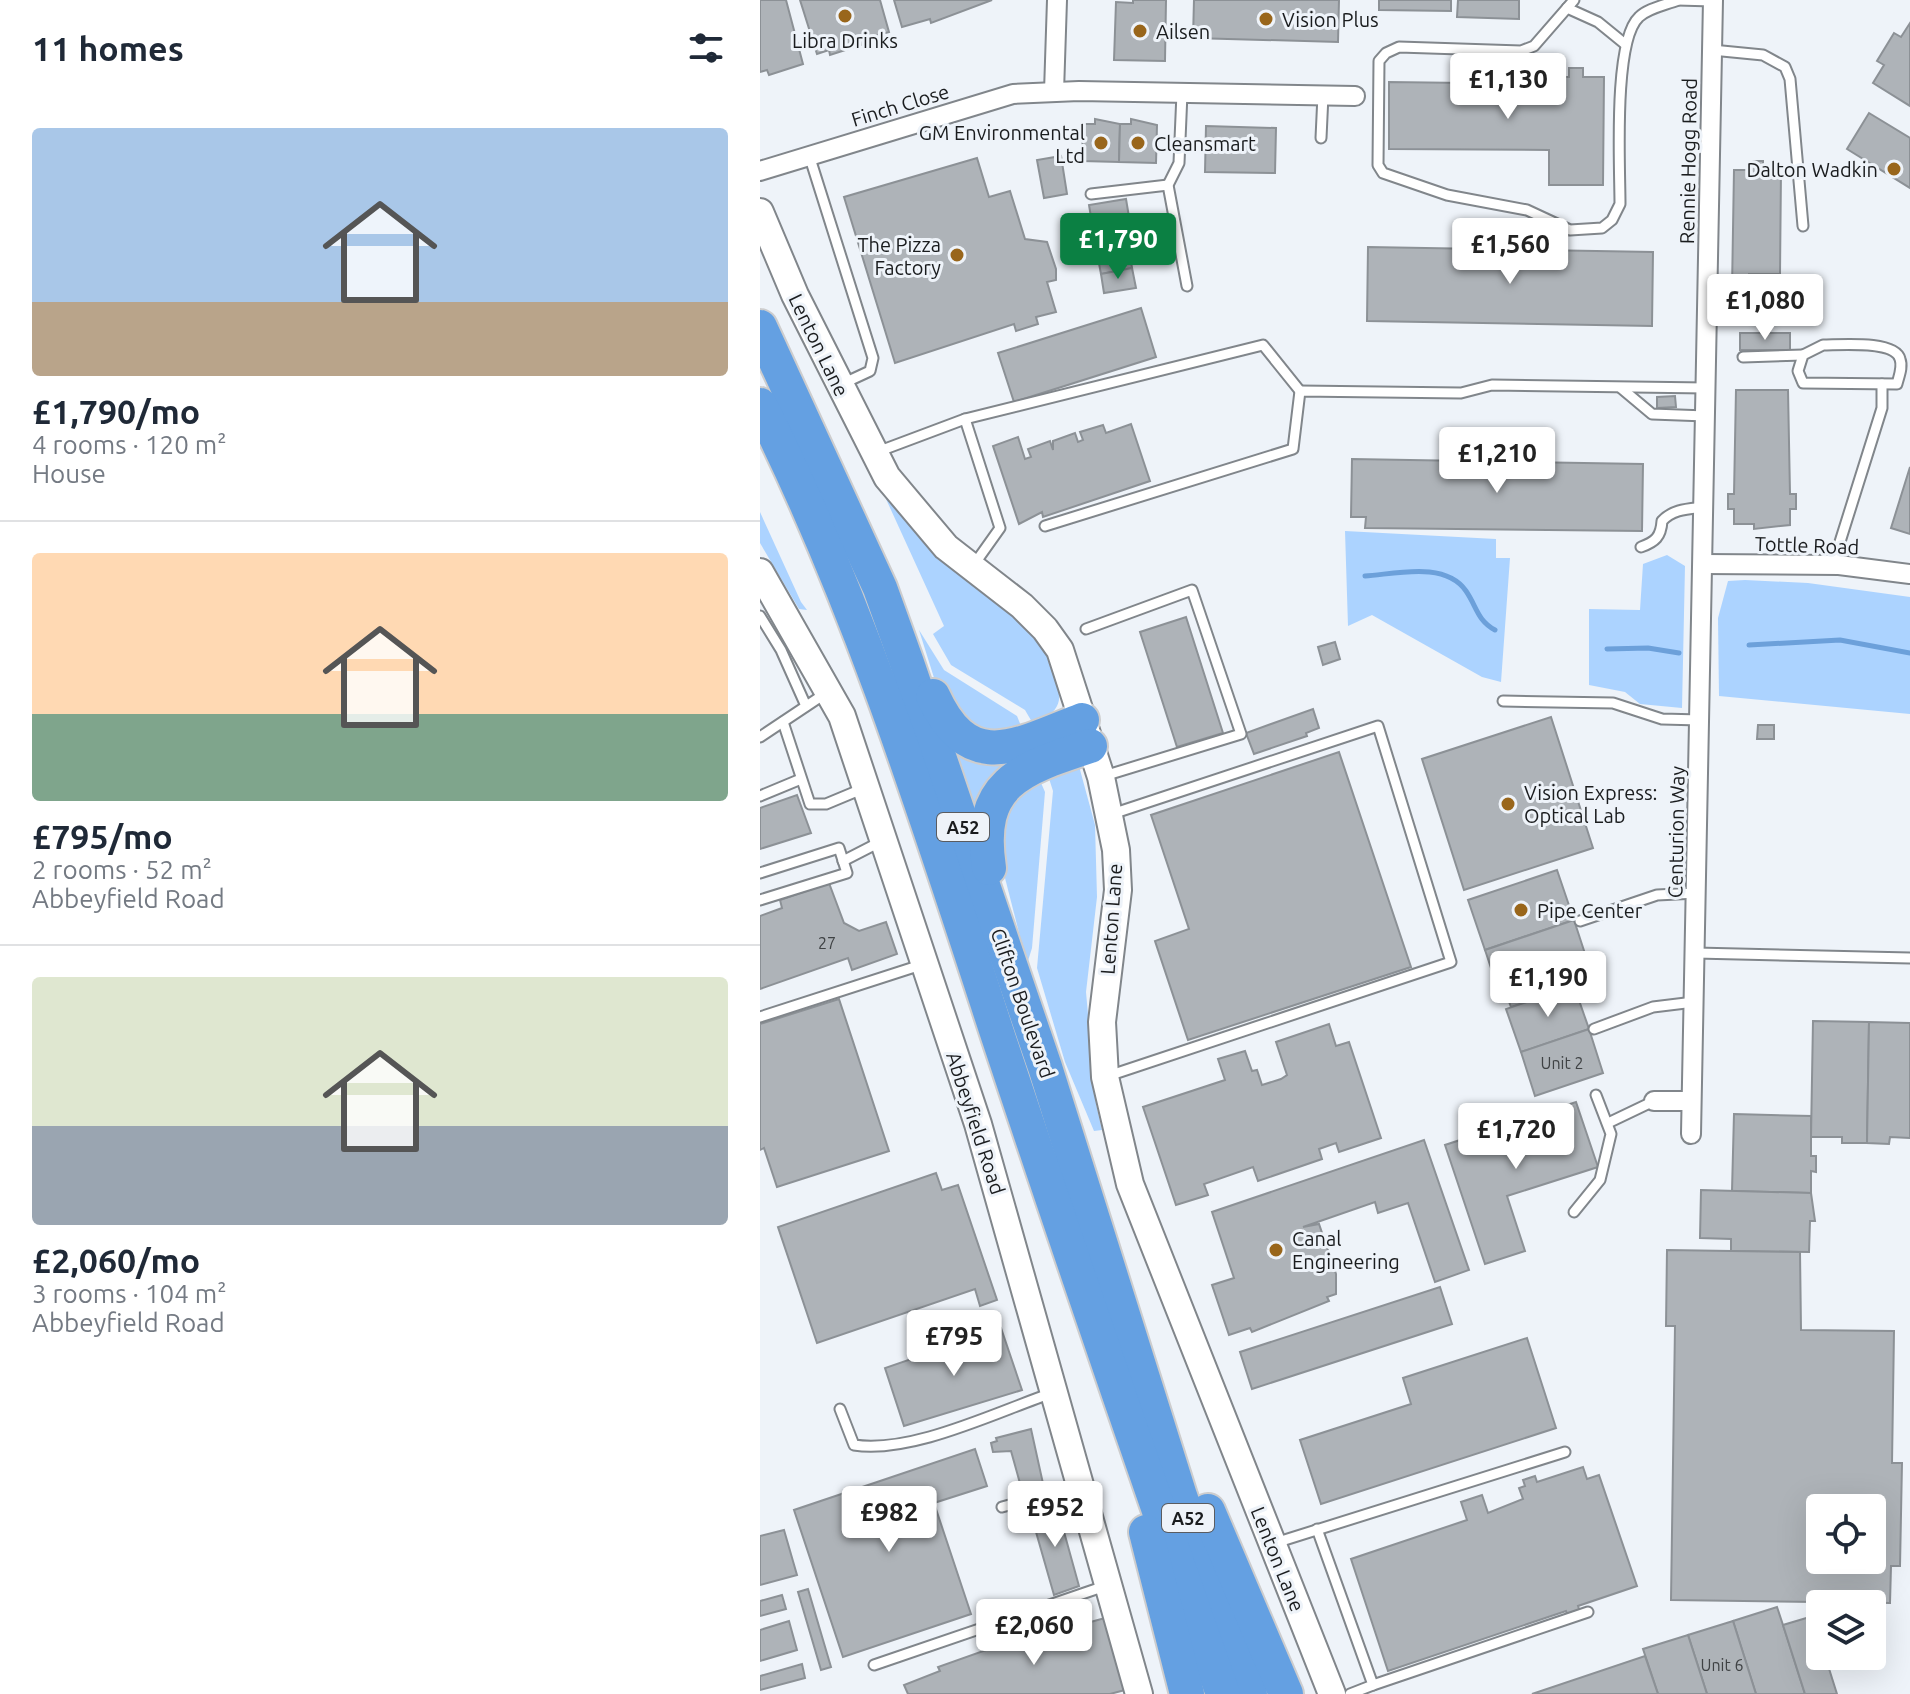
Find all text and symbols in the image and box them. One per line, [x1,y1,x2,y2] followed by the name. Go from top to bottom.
[836,7,854,25] marker: Libra Drinks
[1282,8,1379,31] place label: Vision Plus
[1257,10,1275,28] marker: Vision Plus
[1156,20,1210,43] place label: Ailsen
[1131,22,1149,40] marker: Ailsen
[684,26,728,70] icon: filters
[32,29,184,67] text: 11 homes
[792,29,898,52] place label: Libra Drinks
[1443,53,1573,121] pin: £1,130
[1468,64,1548,93] text: £1,130
[1675,78,1701,244] street label: Rennie Hogg Road
[848,79,952,131] street label: Finch Close
[919,121,1085,167] place label: GM Environmental Ltd
[1154,132,1256,155] place label: Cleansmart
[1092,134,1110,152] marker: GM Environmental Ltd
[1129,134,1147,152] marker: Cleansmart
[1746,158,1878,181] place label: Dalton Wadkin
[1885,160,1903,178] marker: Dalton Wadkin
[308,180,452,324] icon: home
[1053,213,1183,281] pin: £1,790
[1445,218,1575,286] pin: £1,560
[1078,224,1158,253] text: £1,790
[1470,229,1550,258] text: £1,560
[857,233,941,279] place label: The Pizza Factory
[948,246,966,264] marker: The Pizza Factory
[1700,274,1830,342] pin: £1,080
[1725,285,1805,314] text: £1,080
[784,290,854,400] street label: Lenton Lane
[32,392,200,430] text: £1,790/mo
[1432,427,1562,495] pin: £1,210
[32,430,227,459] text: 4 rooms · 120 m²
[1457,438,1537,467] text: £1,210
[32,459,106,488] text: House
[1754,532,1860,558] street label: Tottle Road
[308,605,452,749] icon: home
[1663,765,1689,898] street label: Centurion Way
[1524,781,1658,827] place label: Vision Express: Optical Lab
[1499,795,1517,813] marker: Vision Express: Optical Lab
[937,813,989,841] road number: A52
[32,817,173,855] text: £795/mo
[32,855,212,884] text: 2 rooms · 52 m²
[1096,863,1126,975] street label: Lenton Lane
[32,884,225,913] text: Abbeyfield Road
[1537,899,1643,922] place label: Pipe Center
[1512,901,1530,919] marker: Pipe Center
[987,925,1059,1081] street label: Clifton Boulevard
[818,934,836,952] house number: 27
[1483,951,1613,1019] pin: £1,190
[1508,962,1588,991] text: £1,190
[308,1029,452,1173] icon: home
[942,1049,1010,1197] street label: Abbeyfield Road
[1541,1054,1583,1072] house number: Unit 2
[1451,1103,1581,1171] pin: £1,720
[1476,1114,1556,1143] text: £1,720
[1292,1227,1400,1273] place label: Canal Engineering
[32,1241,200,1279] text: £2,060/mo
[1267,1241,1285,1259] marker: Canal Engineering
[32,1279,227,1308] text: 3 rooms · 104 m²
[32,1308,225,1337] text: Abbeyfield Road
[907,1310,1001,1378] pin: £795
[925,1321,983,1350] text: £795
[1008,1481,1102,1549] pin: £952
[842,1486,936,1554] pin: £982
[1026,1492,1084,1521] text: £952
[1806,1494,1886,1670] map controls
[1806,1494,1886,1574] button: locate
[860,1497,918,1526] text: £982
[1247,1503,1309,1615] street label: Lenton Lane
[1162,1504,1214,1532] road number: A52
[1806,1590,1886,1670] button: layers
[969,1599,1099,1667] pin: £2,060
[994,1610,1074,1639] text: £2,060
[1701,1656,1743,1674] house number: Unit 6

